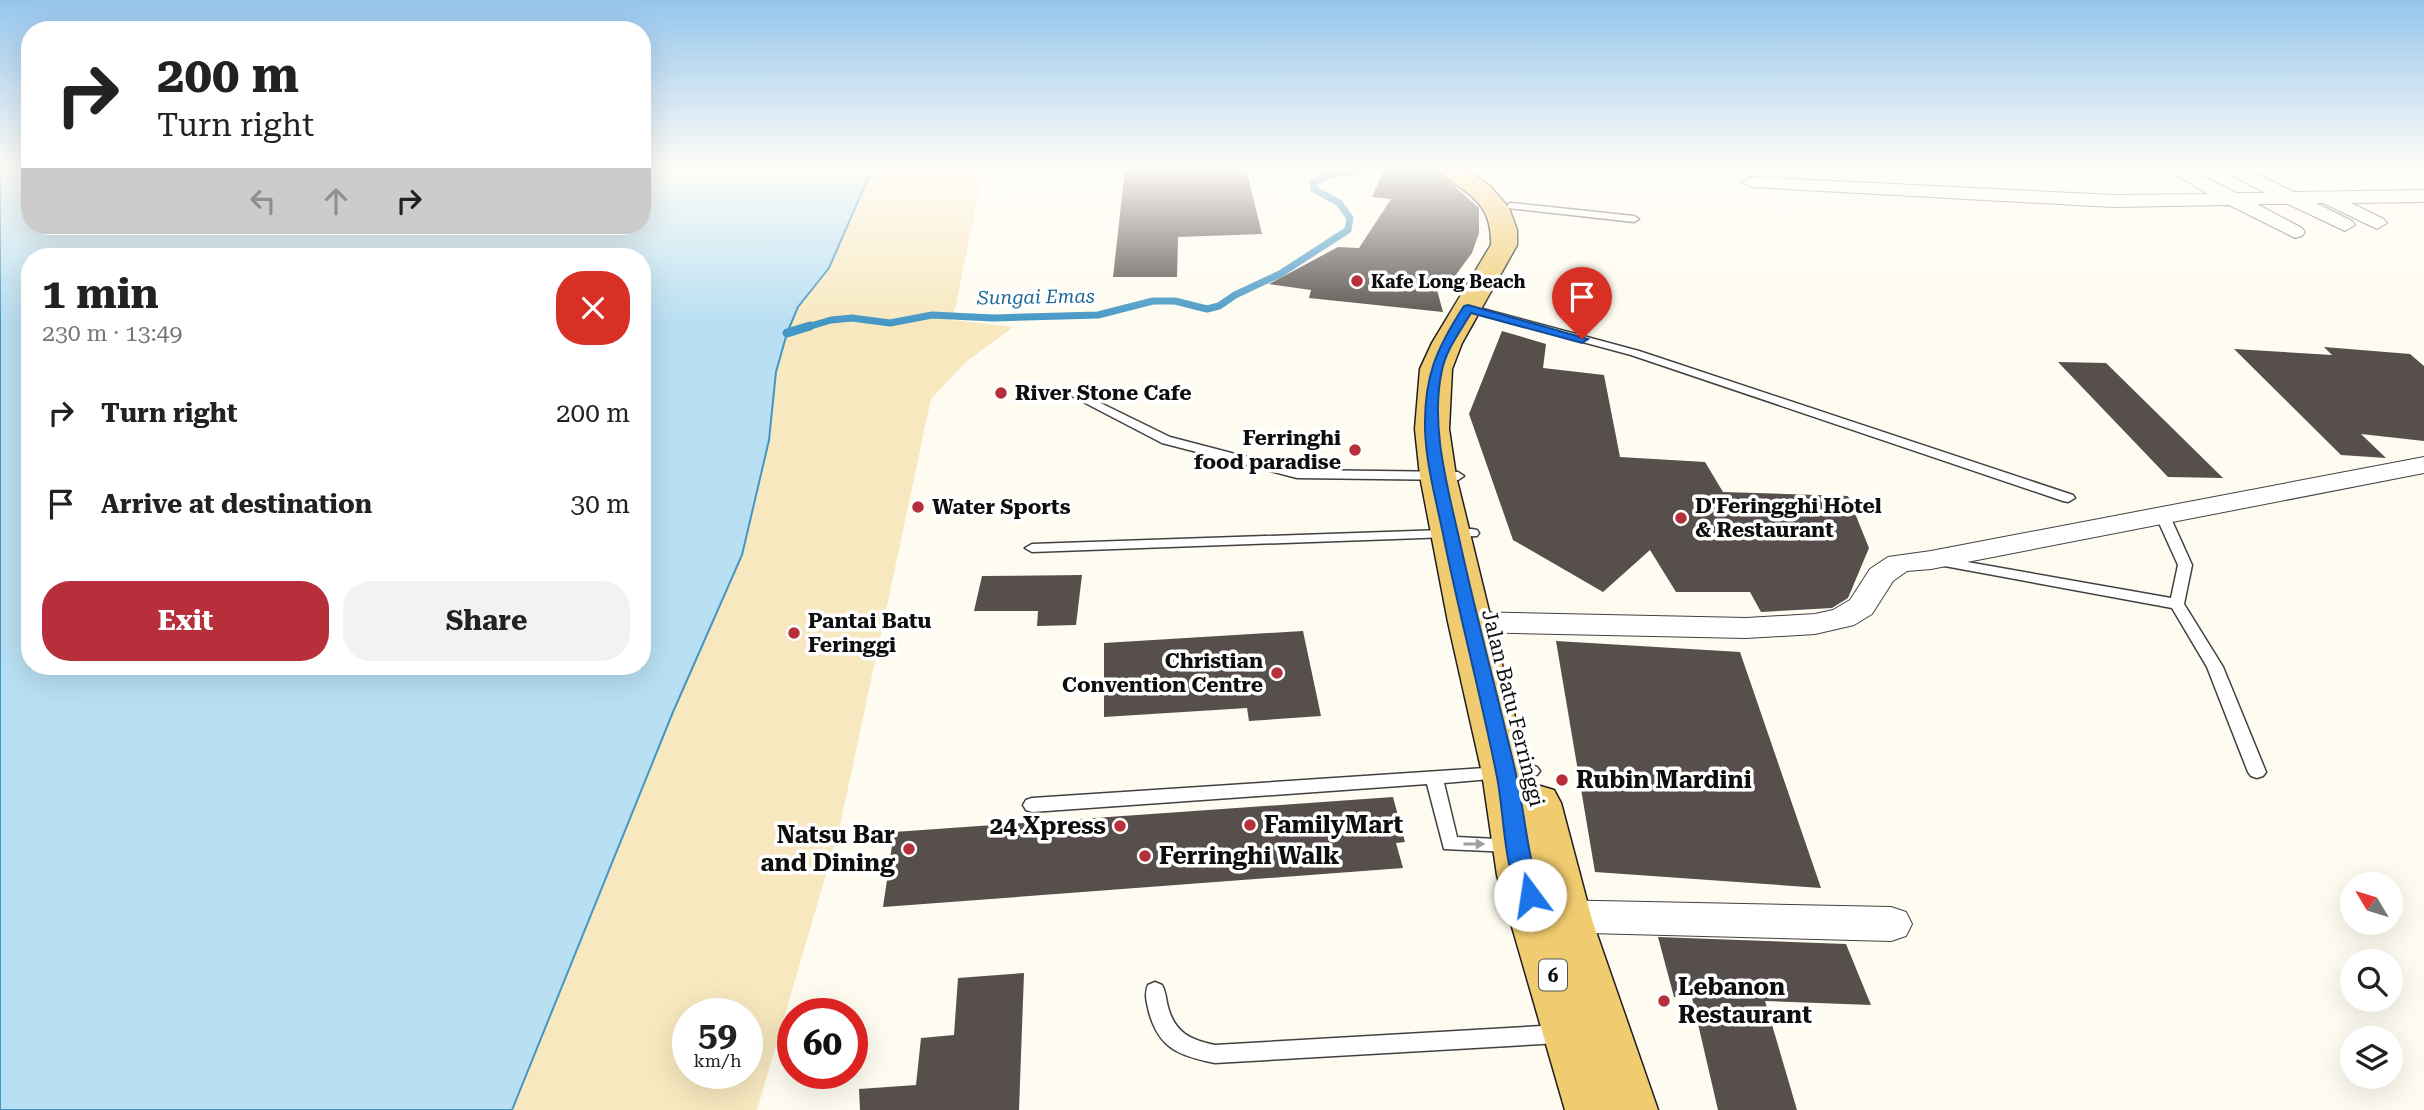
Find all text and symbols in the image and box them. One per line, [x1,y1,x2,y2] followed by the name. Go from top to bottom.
[157,47,299,104] text: 200 m
[42,49,133,140] icon: right
[157,106,314,144] text: Turn right
[244,182,282,220] icon: left
[317,182,355,220] icon: ahead
[390,182,428,220] icon: right
[1552,267,1612,339] pin
[42,269,159,318] text: 1 min
[556,271,630,345] button: close
[1371,271,1526,292] place label: Kafe Long Beach
[1349,273,1365,289] marker: Kafe Long Beach
[1563,278,1601,316] icon: arrive
[976,284,1095,310] water label: Sungai Emas
[42,320,182,347] text: 230 m · 13:49
[1015,381,1192,405] place label: River Stone Cafe
[993,385,1009,401] marker: River Stone Cafe
[42,394,80,432] icon: right
[101,398,237,428] text: Turn right
[556,398,630,428] text: 200 m
[1194,426,1341,474] place label: Ferringhi food paradise
[1347,442,1363,458] marker: Ferringhi food paradise
[42,485,80,523] icon: arrive
[101,489,372,519] text: Arrive at destination
[571,489,630,519] text: 30 m
[1695,494,1882,542] place label: D'Feringghi Hotel & Restaurant
[932,495,1071,519] place label: Water Sports
[910,499,926,515] marker: Water Sports
[1673,510,1689,526] marker: D'Feringghi Hotel & Restaurant
[42,581,329,661] button: Exit
[343,581,630,661] button: Share
[1477,607,1549,809] street label: Jalan Batu Ferringgi
[808,609,932,657] place label: Pantai Batu Feringgi
[786,625,802,641] marker: Pantai Batu Feringgi
[1062,649,1263,697] place label: Christian Convention Centre
[1269,665,1285,681] marker: Christian Convention Centre
[1576,766,1752,794] place label: Rubin Mardini
[1554,772,1570,788] marker: Rubin Mardini
[1264,811,1404,839] place label: FamilyMart
[990,812,1106,840] place label: 24 Xpress
[1242,817,1258,833] marker: FamilyMart
[1112,818,1128,834] marker: 24 Xpress
[760,821,895,877] place label: Natsu Bar and Dining
[1463,838,1485,850] one-way arrow
[901,841,917,857] marker: Natsu Bar and Dining
[1159,842,1340,870] place label: Ferringhi Walk
[1137,848,1153,864] marker: Ferringhi Walk
[1493,858,1567,932] position arrow
[2340,872,2403,934] north arrow
[2340,872,2403,1089] map controls
[2340,949,2403,1012] button: search
[1539,959,1567,990] road number: 6
[1678,973,1812,1029] place label: Lebanon Restaurant
[1656,993,1672,1009] marker: Lebanon Restaurant
[777,998,868,1089] speed limit sign: 60
[698,1014,737,1055] text: 59
[2340,1026,2403,1089] button: layers
[693,1050,742,1071] text: km/h

